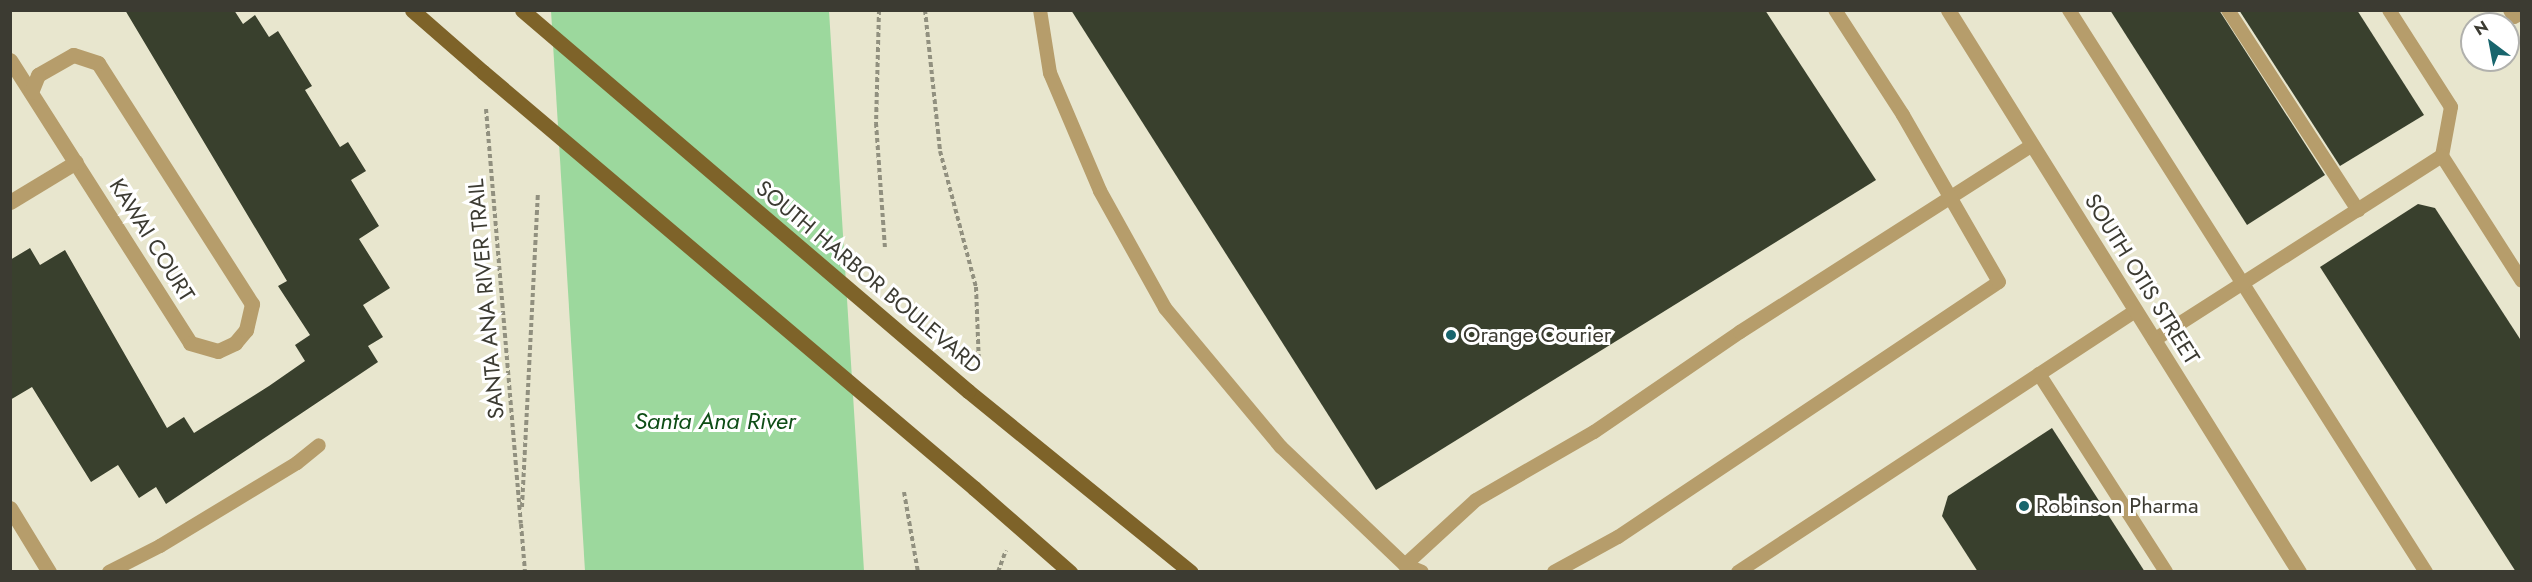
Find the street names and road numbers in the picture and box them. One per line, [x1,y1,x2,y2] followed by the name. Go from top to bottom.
[104,174,200,306] street label: KAWAI COURT
[751,175,987,379] street label: SOUTH HARBOR BOULEVARD
[462,178,510,420] street label: SANTA ANA RIVER TRAIL
[2079,189,2205,369] street label: SOUTH OTIS STREET

